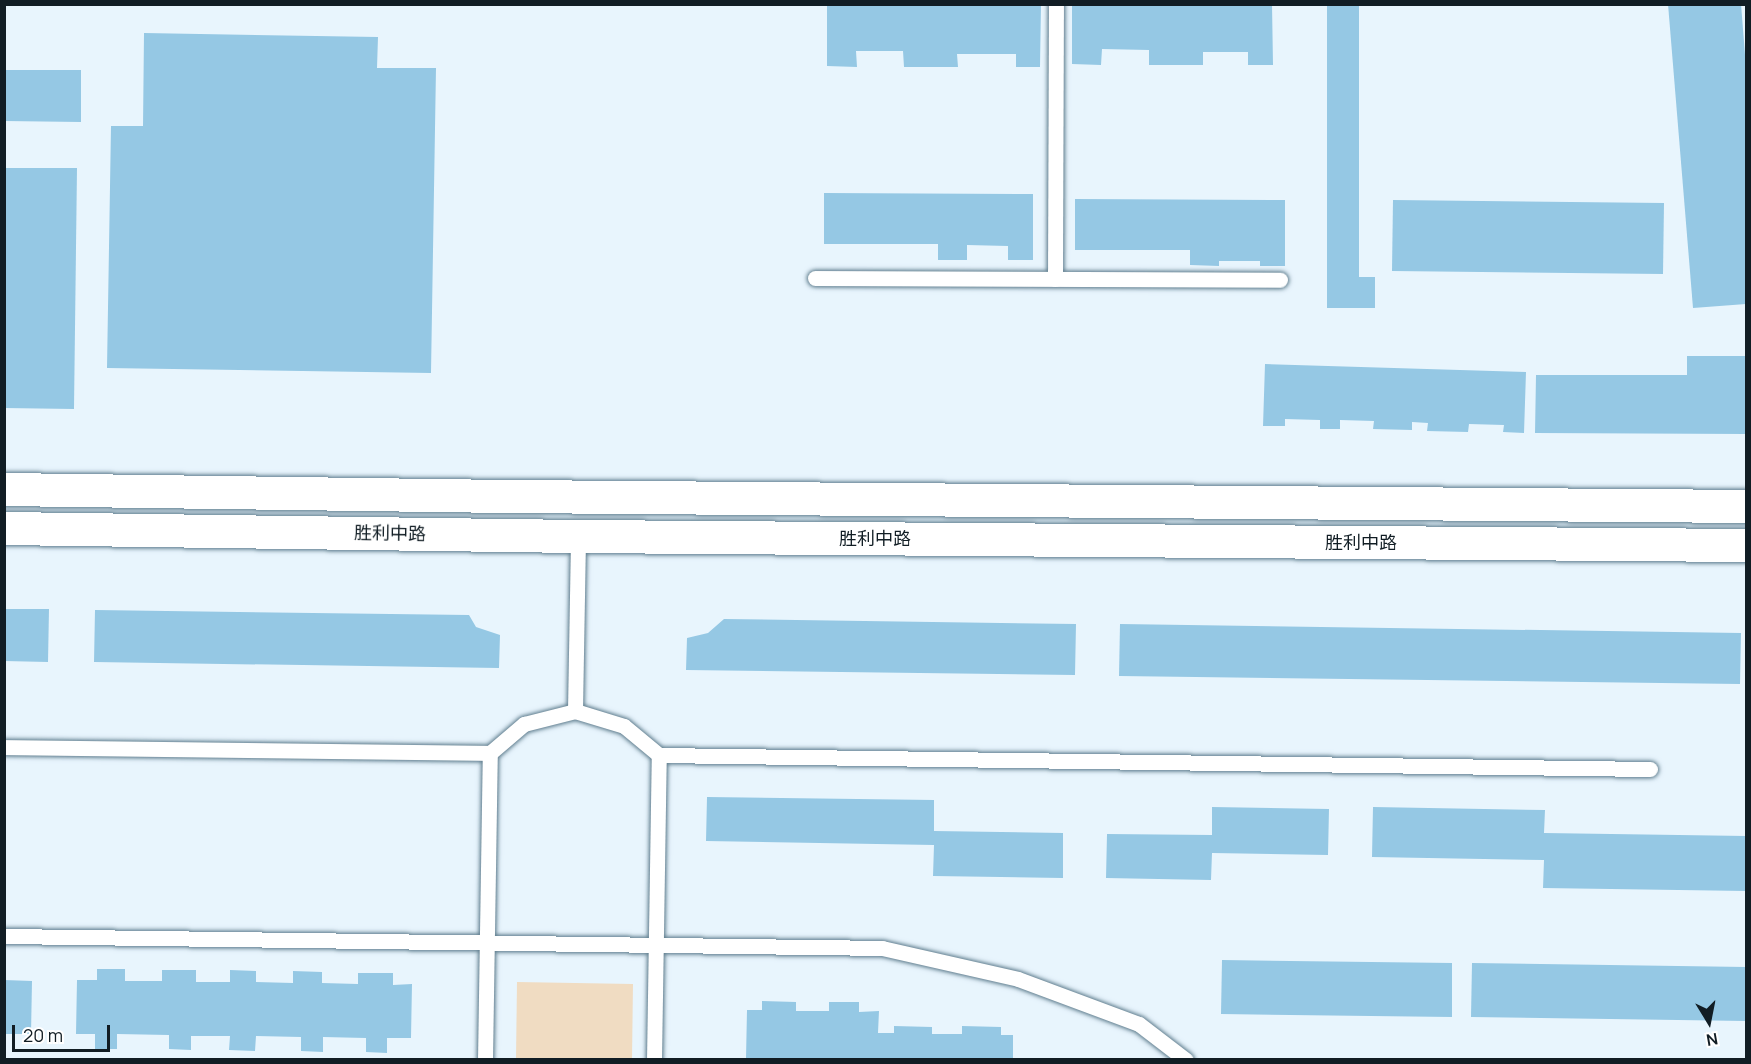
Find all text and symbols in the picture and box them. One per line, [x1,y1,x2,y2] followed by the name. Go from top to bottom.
[354,522,426,544] street label: 胜利中路
[839,527,911,549] street label: 胜利中路
[1325,531,1397,553] street label: 胜利中路
[1679,992,1739,1052] north arrow
[15,1013,112,1051] scale bar
[23,1023,63,1047] text: 20 m
[1705,1028,1720,1052] text: N

